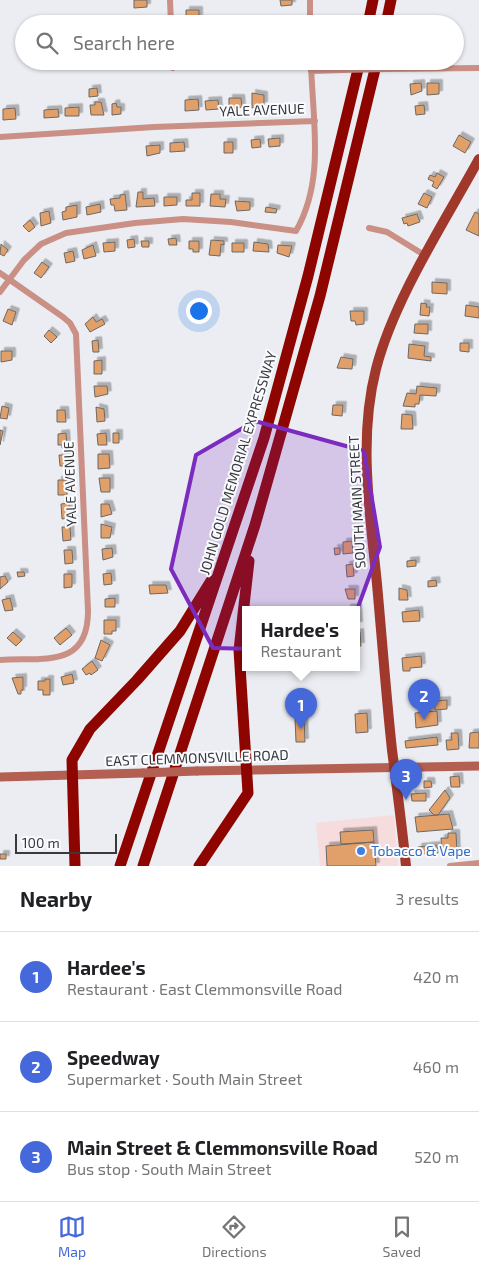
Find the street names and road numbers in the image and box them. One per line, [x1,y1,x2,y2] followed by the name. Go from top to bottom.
[219,100,305,119] street label: YALE AVENUE
[195,349,280,577] street label: JOHN GOLD MEMORIAL EXPRESSWAY
[345,435,368,569] street label: SOUTH MAIN STREET
[60,441,79,527] street label: YALE AVENUE
[105,746,289,769] street label: EAST CLEMMONSVILLE ROAD

